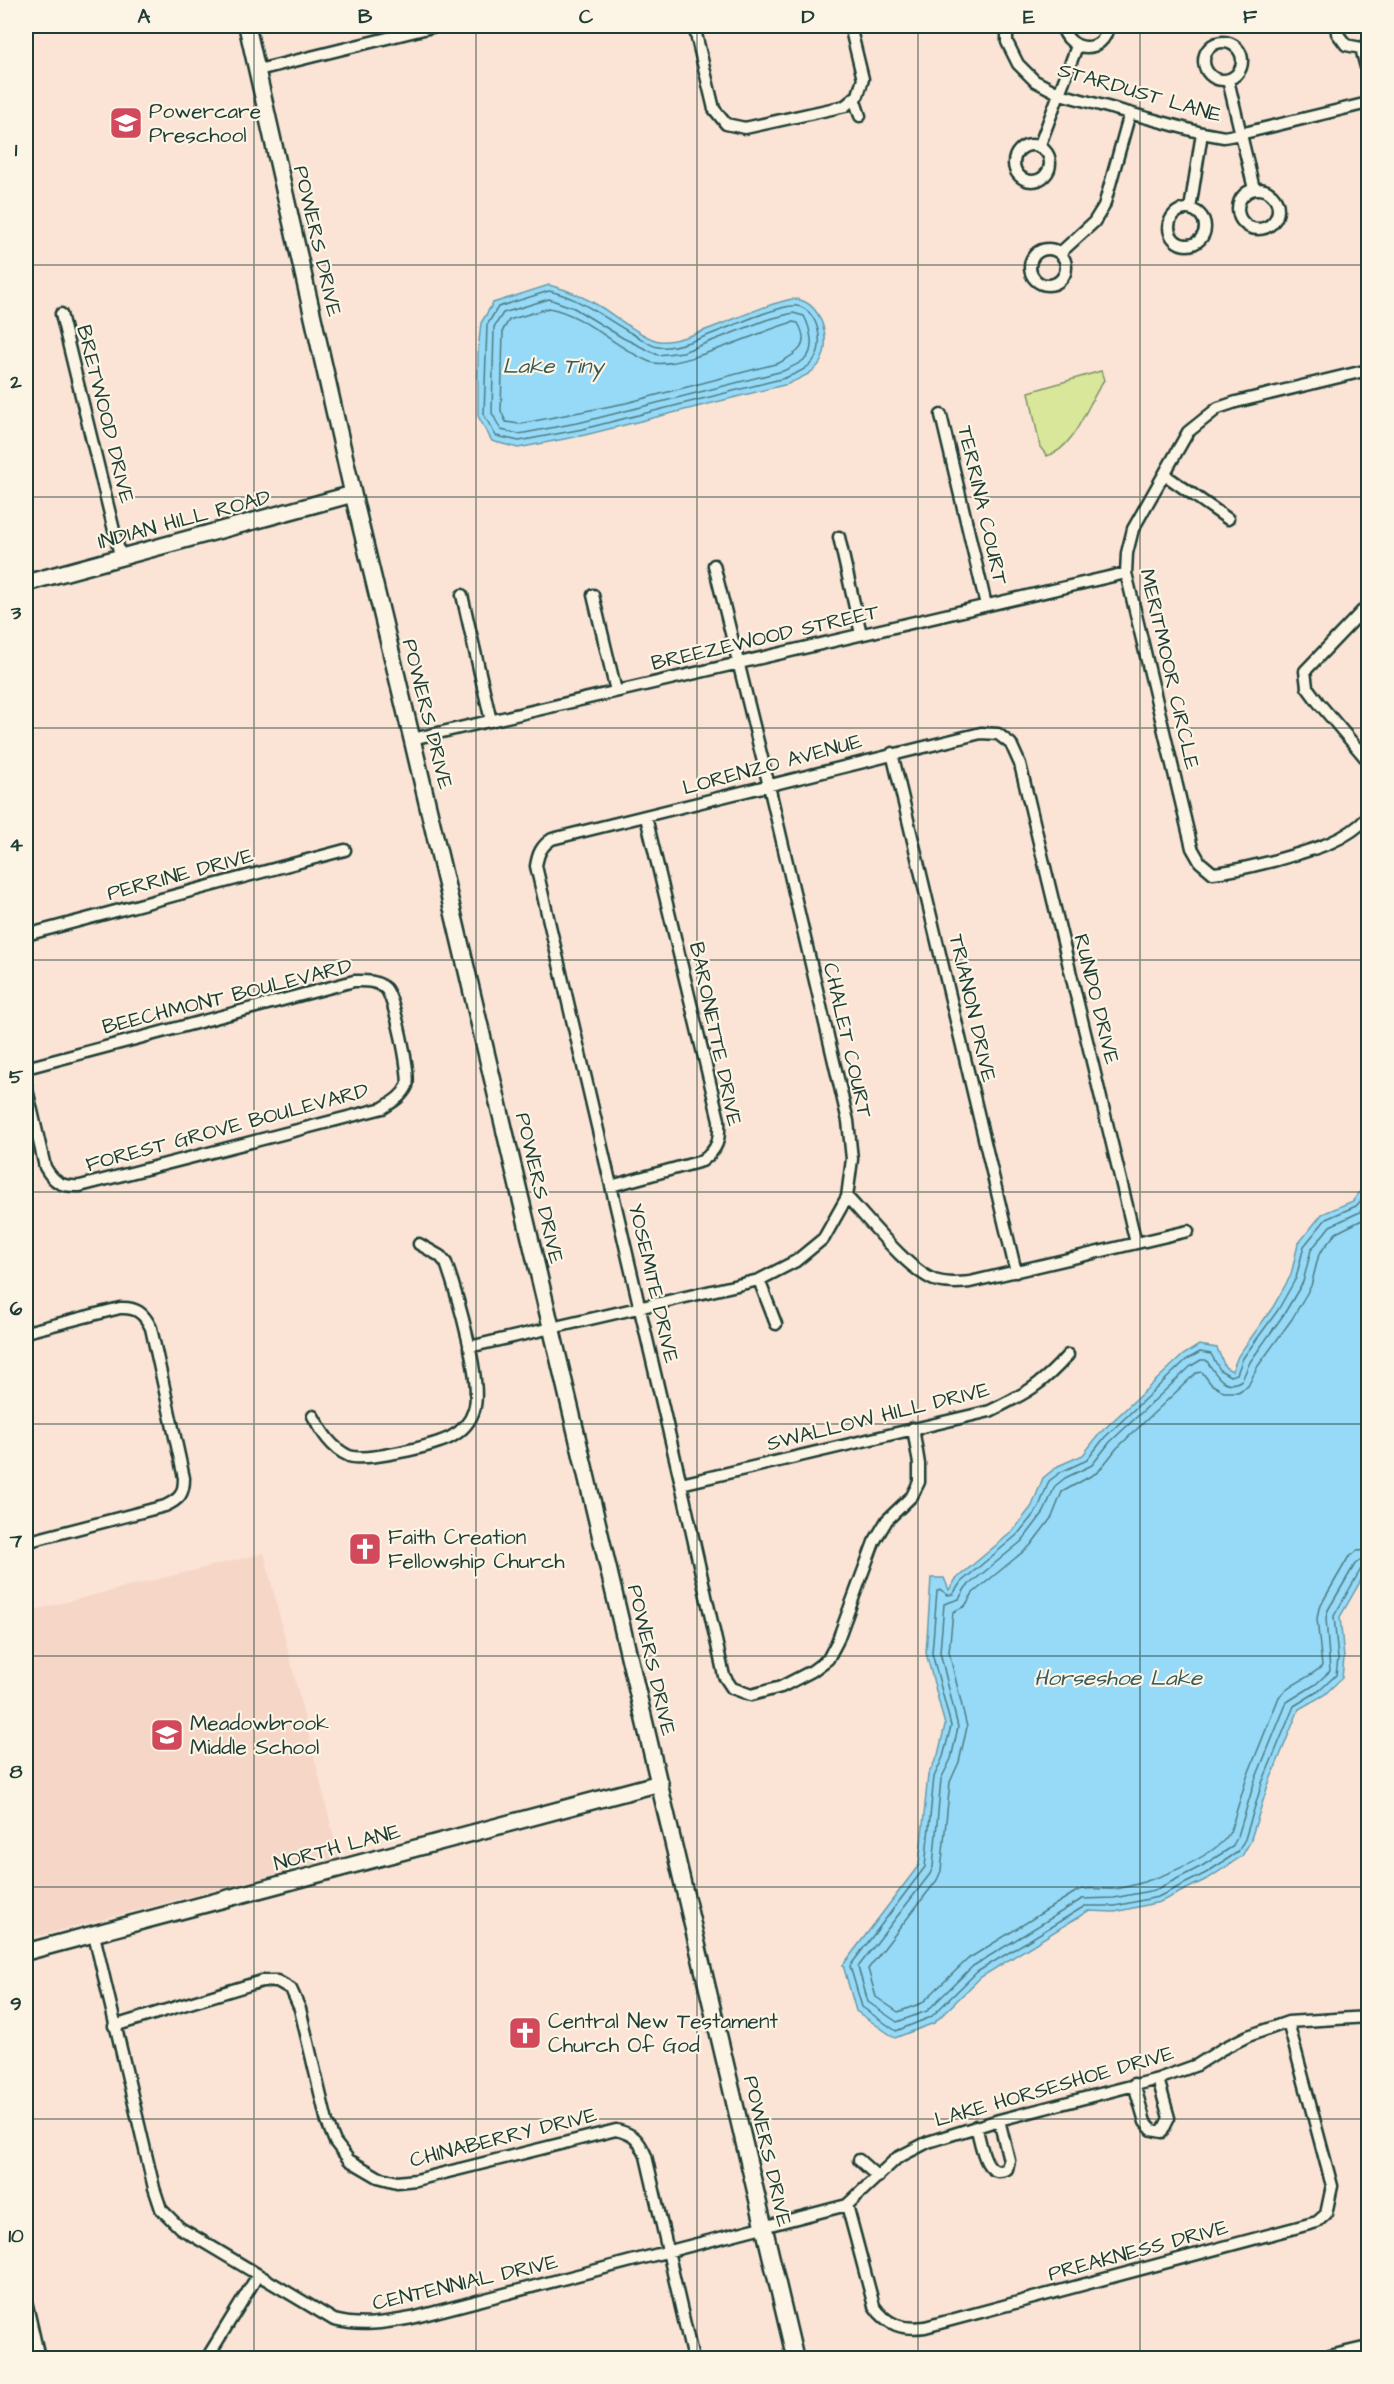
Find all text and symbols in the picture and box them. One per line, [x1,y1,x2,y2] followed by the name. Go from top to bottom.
[138,3,151,31] text: A
[358,3,373,31] text: B
[579,3,594,31] text: C
[802,3,815,31] text: D
[1023,3,1035,31] text: E
[1243,3,1258,31] text: F
[1055,55,1226,130] street label: STARDUST LANE
[149,97,261,150] place label: Powercare Preschool
[108,105,144,141] school or university icon: Powercare Preschool
[15,136,18,164] text: 1
[286,163,349,320] street label: POWERS DRIVE
[69,322,142,507] street label: BRETWOOD DRIVE
[503,351,606,383] water label: Lake Tiny
[9,368,22,396] text: 2
[950,423,1015,588] street label: TERRINA COURT
[95,482,274,556] street label: INDIAN HILL ROAD
[1132,566,1207,773] street label: MERITMOOR CIRCLE
[648,597,883,678] street label: BREEZEWOOD STREET
[10,599,22,627] text: 3
[395,636,460,793] street label: POWERS DRIVE
[679,726,866,802] street label: LORENZO AVENUE
[9,831,23,859] text: 4
[104,841,257,908] street label: PERRINE DRIVE
[941,931,1004,1085] street label: TRIANON DRIVE
[1066,931,1127,1068] street label: RUNDO DRIVE
[682,939,749,1129] street label: BARONETTE DRIVE
[99,951,355,1042] street label: BEECHMONT BOULEVARD
[816,960,880,1121] street label: CHALET COURT
[9,1063,24,1091] text: 5
[83,1076,372,1179] street label: FOREST GROVE BOULEVARD
[508,1110,571,1267] street label: POWERS DRIVE
[621,1200,686,1366] street label: YOSEMITE DRIVE
[10,1295,23,1323] text: 6
[764,1375,993,1458] street label: SWALLOW HILL DRIVE
[388,1523,565,1577] place label: Faith Creation Fellowship Church
[9,1527,23,1555] text: 7
[347,1531,383,1567] church icon: Faith Creation Fellowship Church
[620,1582,683,1739] street label: POWERS DRIVE
[1034,1663,1203,1694] water label: Horseshoe Lake
[190,1709,329,1762] place label: Meadowbrook Middle School
[149,1717,185,1753] school or university icon: Meadowbrook Middle School
[10,1758,23,1786] text: 8
[271,1817,404,1878] street label: NORTH LANE
[10,1990,22,2018] text: 9
[548,2007,778,2060] place label: Central New Testament Church Of God
[507,2015,543,2051] church icon: Central New Testament Church Of God
[931,2038,1178,2135] street label: LAKE HORSESHOE DRIVE
[736,2073,799,2230] street label: POWERS DRIVE
[407,2100,600,2175] street label: CHINABERRY DRIVE
[1045,2212,1232,2288] street label: PREAKNESS DRIVE
[8,2222,24,2250] text: 10
[370,2247,561,2318] street label: CENTENNIAL DRIVE

